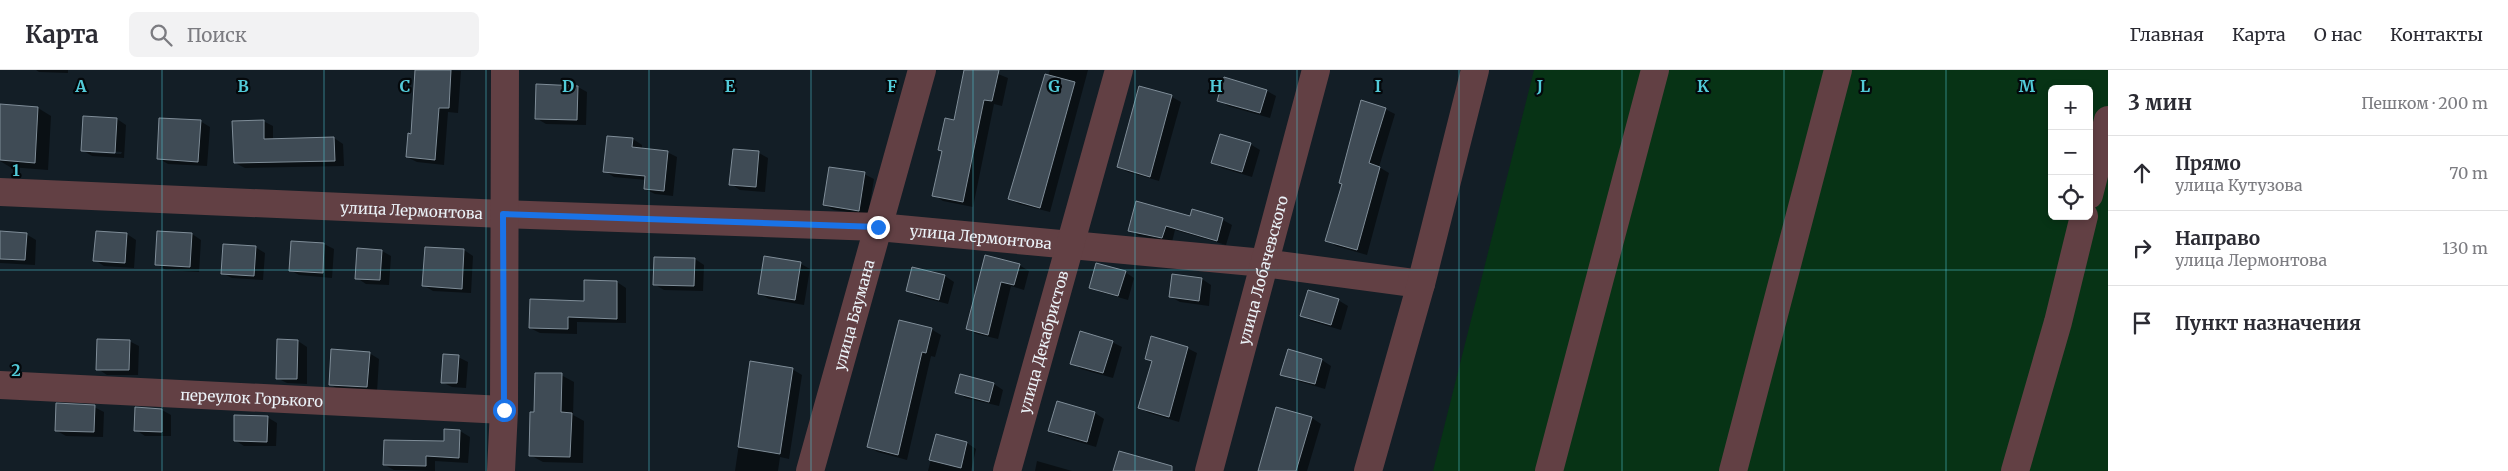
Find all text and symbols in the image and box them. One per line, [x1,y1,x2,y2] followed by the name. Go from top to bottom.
[129,12,479,57] search box
[25,19,99,50] text: Карта
[147,21,175,49] icon: search
[187,23,247,47] text: Поиск
[2129,23,2204,46] text: Главная
[2232,23,2286,46] text: Карта
[2314,23,2362,46] text: О нас
[2390,23,2483,46] text: Контакты
[74,76,87,96] text: A
[237,76,249,96] text: B
[400,76,410,96] text: C
[562,76,574,96] text: D
[725,76,736,96] text: E
[887,76,897,96] text: F
[1048,76,1060,96] text: G
[1209,76,1223,96] text: H
[1375,76,1381,96] text: I
[1536,76,1543,96] text: J
[1697,76,1709,96] text: K
[1860,76,1870,96] text: L
[2019,76,2036,96] text: M
[2048,85,2093,220] map controls
[2048,85,2093,130] button: +
[2128,89,2192,116] text: 3 мин
[2361,93,2488,113] text: Пешком · 200 m
[2048,130,2093,175] button: −
[2175,151,2241,175] text: Прямо
[2128,159,2156,187] icon: ahead
[12,160,20,180] text: 1
[2449,163,2488,183] text: 70 m
[2048,175,2093,220] button: locate
[2175,175,2303,195] text: улица Кутузова
[1234,193,1292,347] street label: улица Лобачевского
[340,197,483,223] street label: улица Лермонтова
[867,216,890,239] route end
[909,221,1053,253] street label: улица Лермонтова
[2175,226,2260,250] text: Направо
[2128,234,2156,262] icon: right
[2442,238,2488,258] text: 130 m
[2175,250,2327,270] text: улица Лермонтова
[829,257,878,373] street label: улица Баумана
[1014,268,1072,416] street label: улица Декабристов
[2128,309,2156,337] icon: arrive
[2175,311,2361,335] text: Пункт назначения
[11,360,21,380] text: 2
[180,384,324,411] street label: переулок Горького
[493,399,516,422] route start

